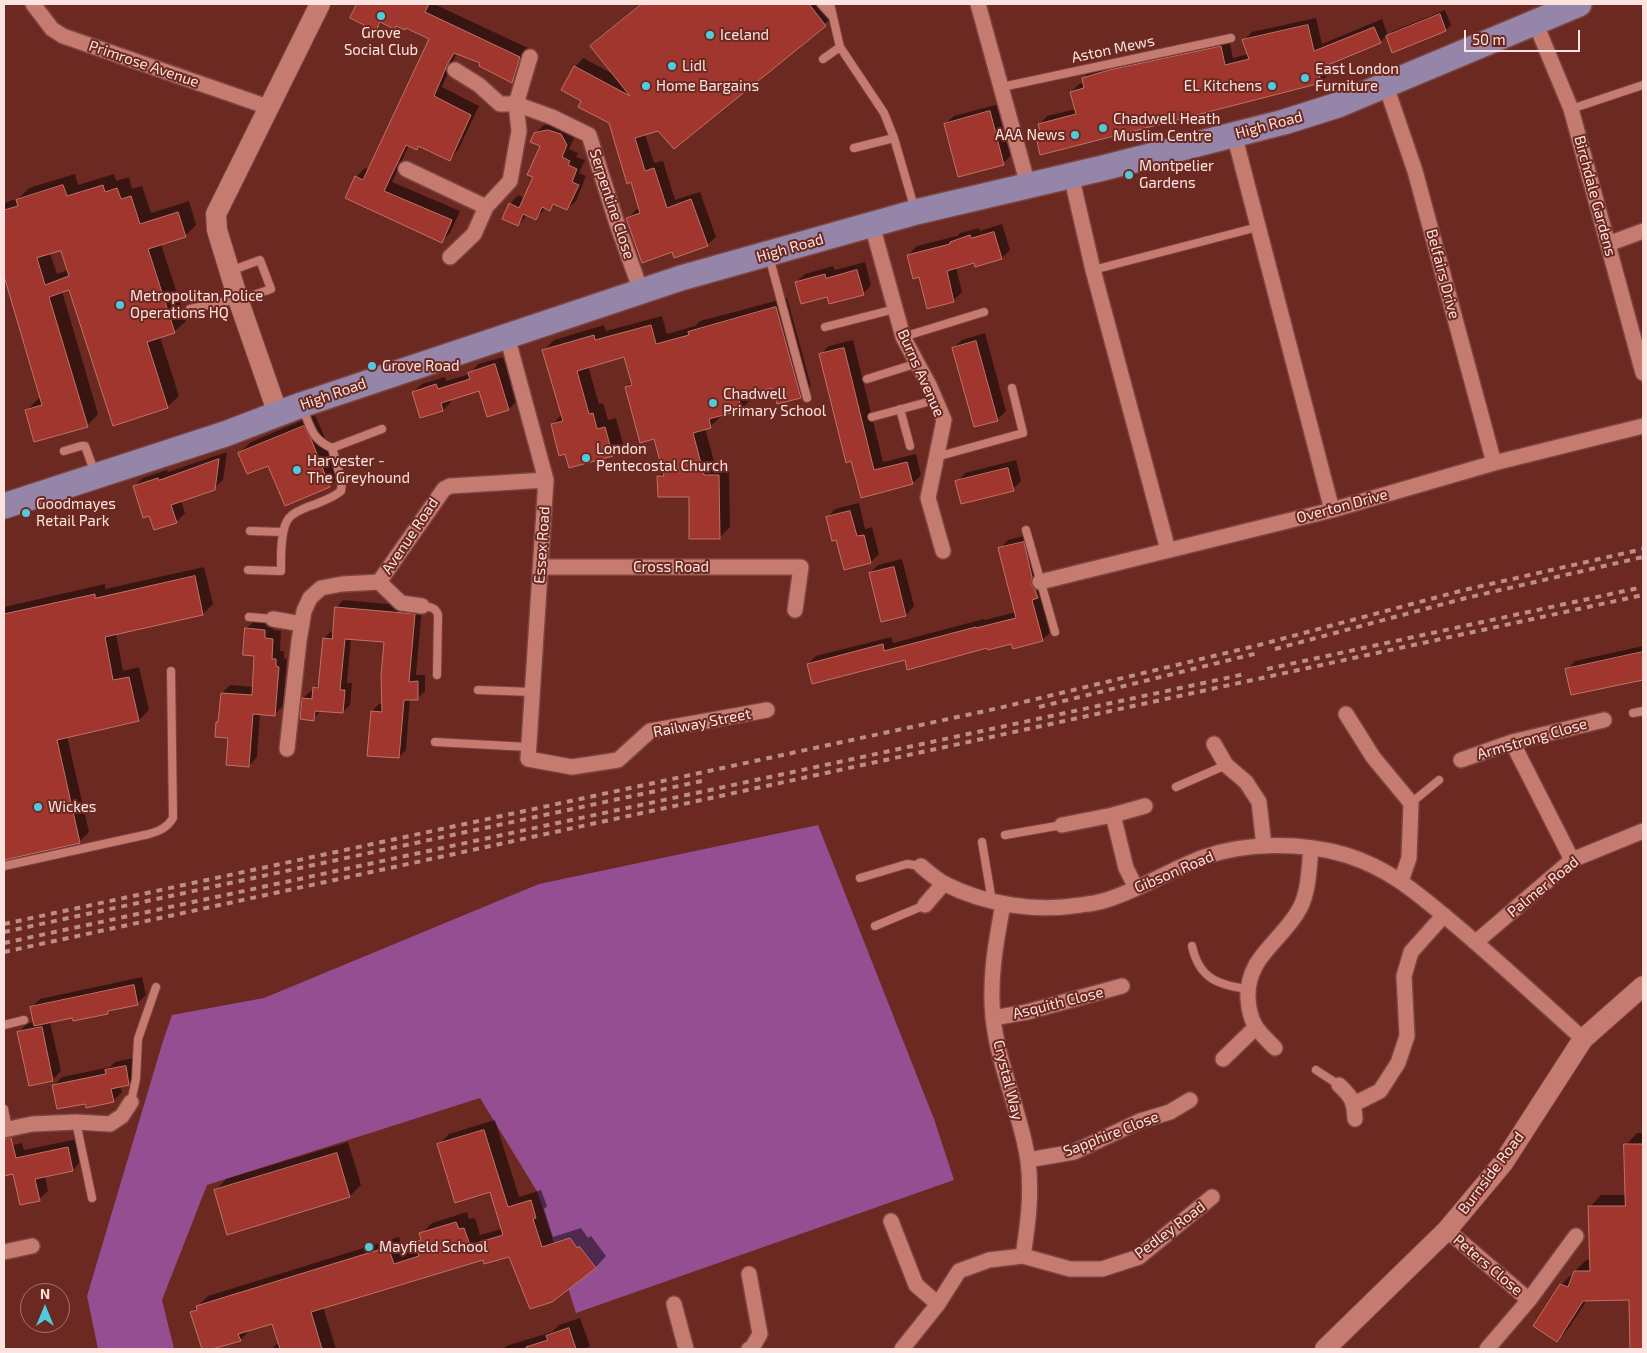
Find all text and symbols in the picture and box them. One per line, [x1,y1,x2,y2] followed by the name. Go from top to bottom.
[375,10,387,22] marker: Grove Social Club
[1467,20,1583,52] scale bar
[344,24,418,59] place label: Grove Social Club
[720,26,769,44] place label: Iceland
[704,29,716,41] marker: Iceland
[1472,30,1506,48] text: 50 m
[1070,31,1156,67] street label: Aston Mews
[87,37,201,91] street label: Primrose Avenue
[682,57,706,75] place label: Lidl
[666,60,678,72] marker: Lidl
[1315,60,1399,95] place label: East London Furniture
[1299,72,1311,84] marker: East London Furniture
[656,77,759,95] place label: Home Bargains
[1184,77,1262,95] place label: EL Kitchens
[640,80,652,92] marker: Home Bargains
[1266,80,1278,92] marker: EL Kitchens
[1233,107,1305,143] street label: High Road
[1113,110,1220,145] place label: Chadwell Heath Muslim Centre
[1097,122,1109,134] marker: Chadwell Heath Muslim Centre
[995,126,1065,144] place label: AAA News
[1069,129,1081,141] marker: AAA News
[1570,134,1620,258] street label: Birchdale Gardens
[586,147,638,261] street label: Serpentine Close
[1139,157,1214,192] place label: Montpelier Gardens
[1123,169,1135,181] marker: Montpelier Gardens
[1422,227,1464,321] street label: Belfairs Drive
[754,230,826,266] street label: High Road
[130,287,263,322] place label: Metropolitan Police Operations HQ
[114,299,126,311] marker: Metropolitan Police Operations HQ
[894,326,948,420] street label: Burns Avenue
[382,357,459,375] place label: Grove Road
[366,360,378,372] marker: Grove Road
[298,374,368,414] street label: High Road
[723,385,826,420] place label: Chadwell Primary School
[707,397,719,409] marker: Chadwell Primary School
[596,440,728,475] place label: London Pentecostal Church
[307,452,410,487] place label: Harvester - The Greyhound
[580,452,592,464] marker: London Pentecostal Church
[291,464,303,476] marker: Harvester - The Greyhound
[1294,485,1390,527] street label: Overton Drive
[378,494,442,578] street label: Avenue Road
[36,495,116,530] place label: Goodmayes Retail Park
[530,506,554,584] street label: Essex Road
[20,507,32,519] marker: Goodmayes Retail Park
[633,558,709,576] street label: Cross Road
[652,705,752,741] street label: Railway Street
[1475,715,1589,763] street label: Armstrong Close
[48,798,96,816] place label: Wickes
[32,801,44,813] marker: Wickes
[1132,847,1216,897] street label: Gibson Road
[1504,853,1582,921] street label: Palmer Road
[1011,983,1105,1023] street label: Asquith Close
[989,1038,1027,1122] street label: Crystal Way
[1061,1108,1161,1160] street label: Sapphire Close
[1454,1128,1528,1218] street label: Burnside Road
[1131,1198,1209,1262] street label: Pedley Road
[1450,1231,1526,1299] street label: Peters Close
[379,1238,488,1256] place label: Mayfield School
[363,1241,375,1253] marker: Mayfield School
[20,1283,70,1333] north arrow
[40,1285,50,1302] text: N

